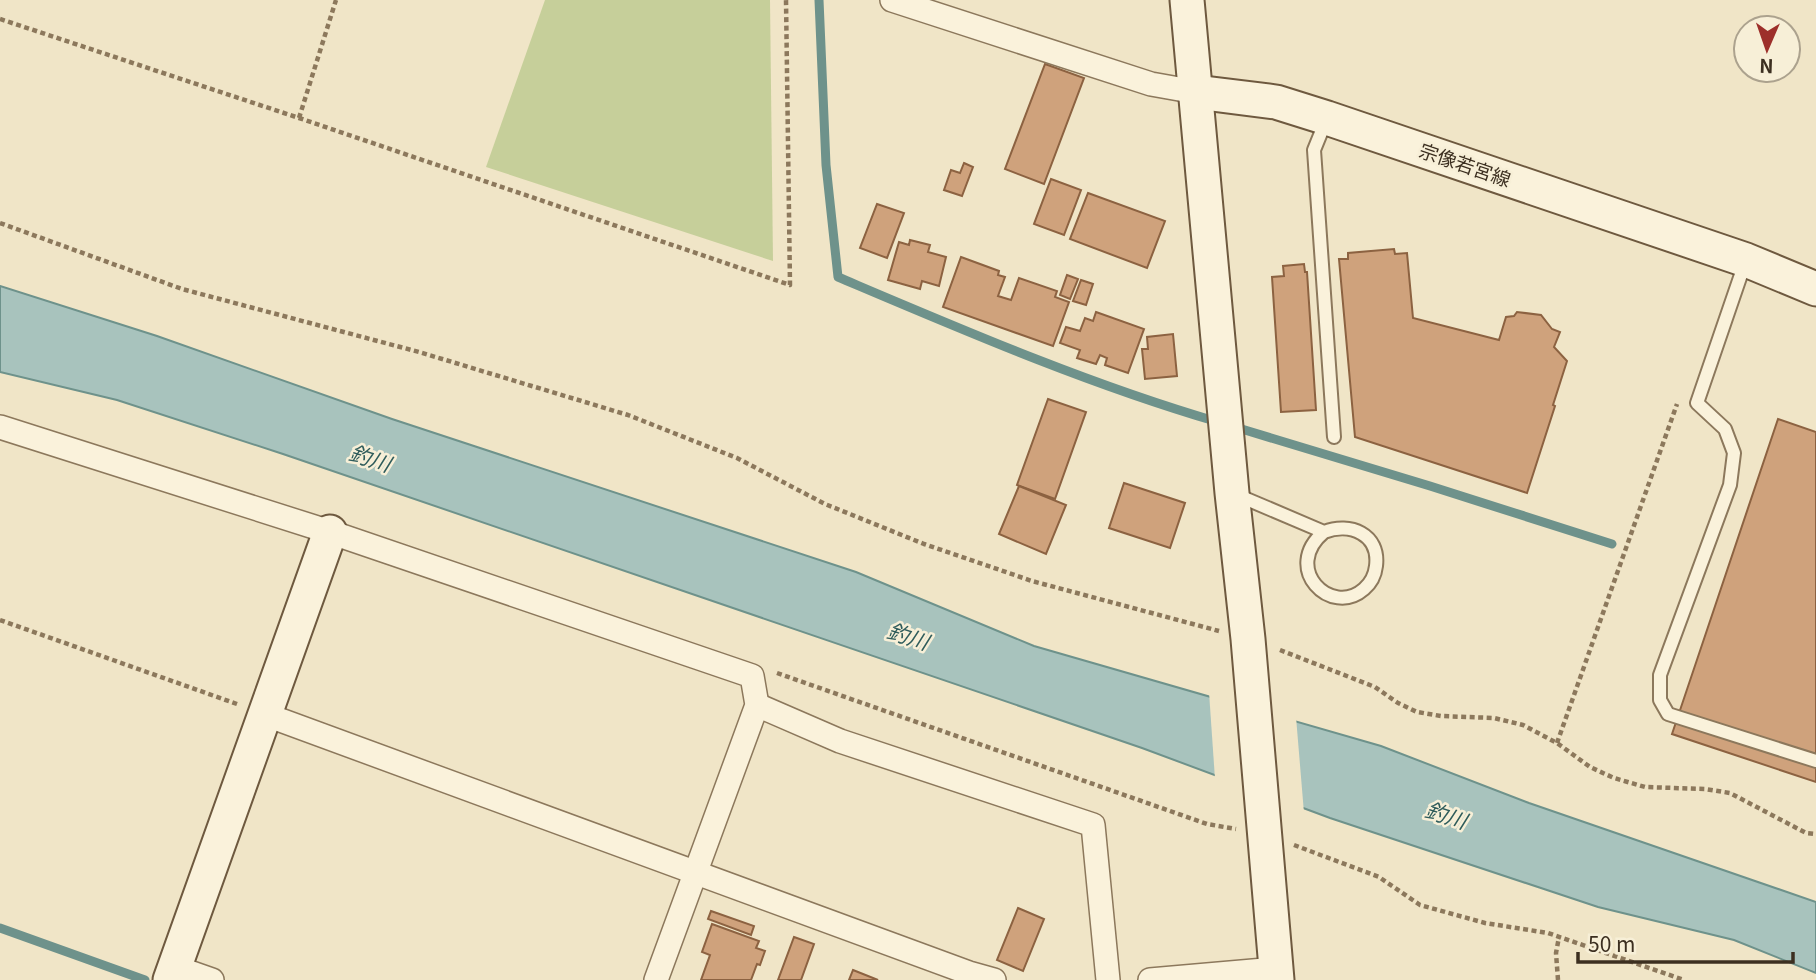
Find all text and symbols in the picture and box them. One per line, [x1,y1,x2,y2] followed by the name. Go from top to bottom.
[1732,14,1802,84] north arrow
[1759,54,1774,81] text: N
[1416,135,1515,192] street label: 宗像若宮線
[346,436,397,478] water label: 釣川
[884,614,935,656] water label: 釣川
[1422,793,1473,835] water label: 釣川
[1578,920,1793,964] scale bar
[1588,928,1635,958] text: 50 m

